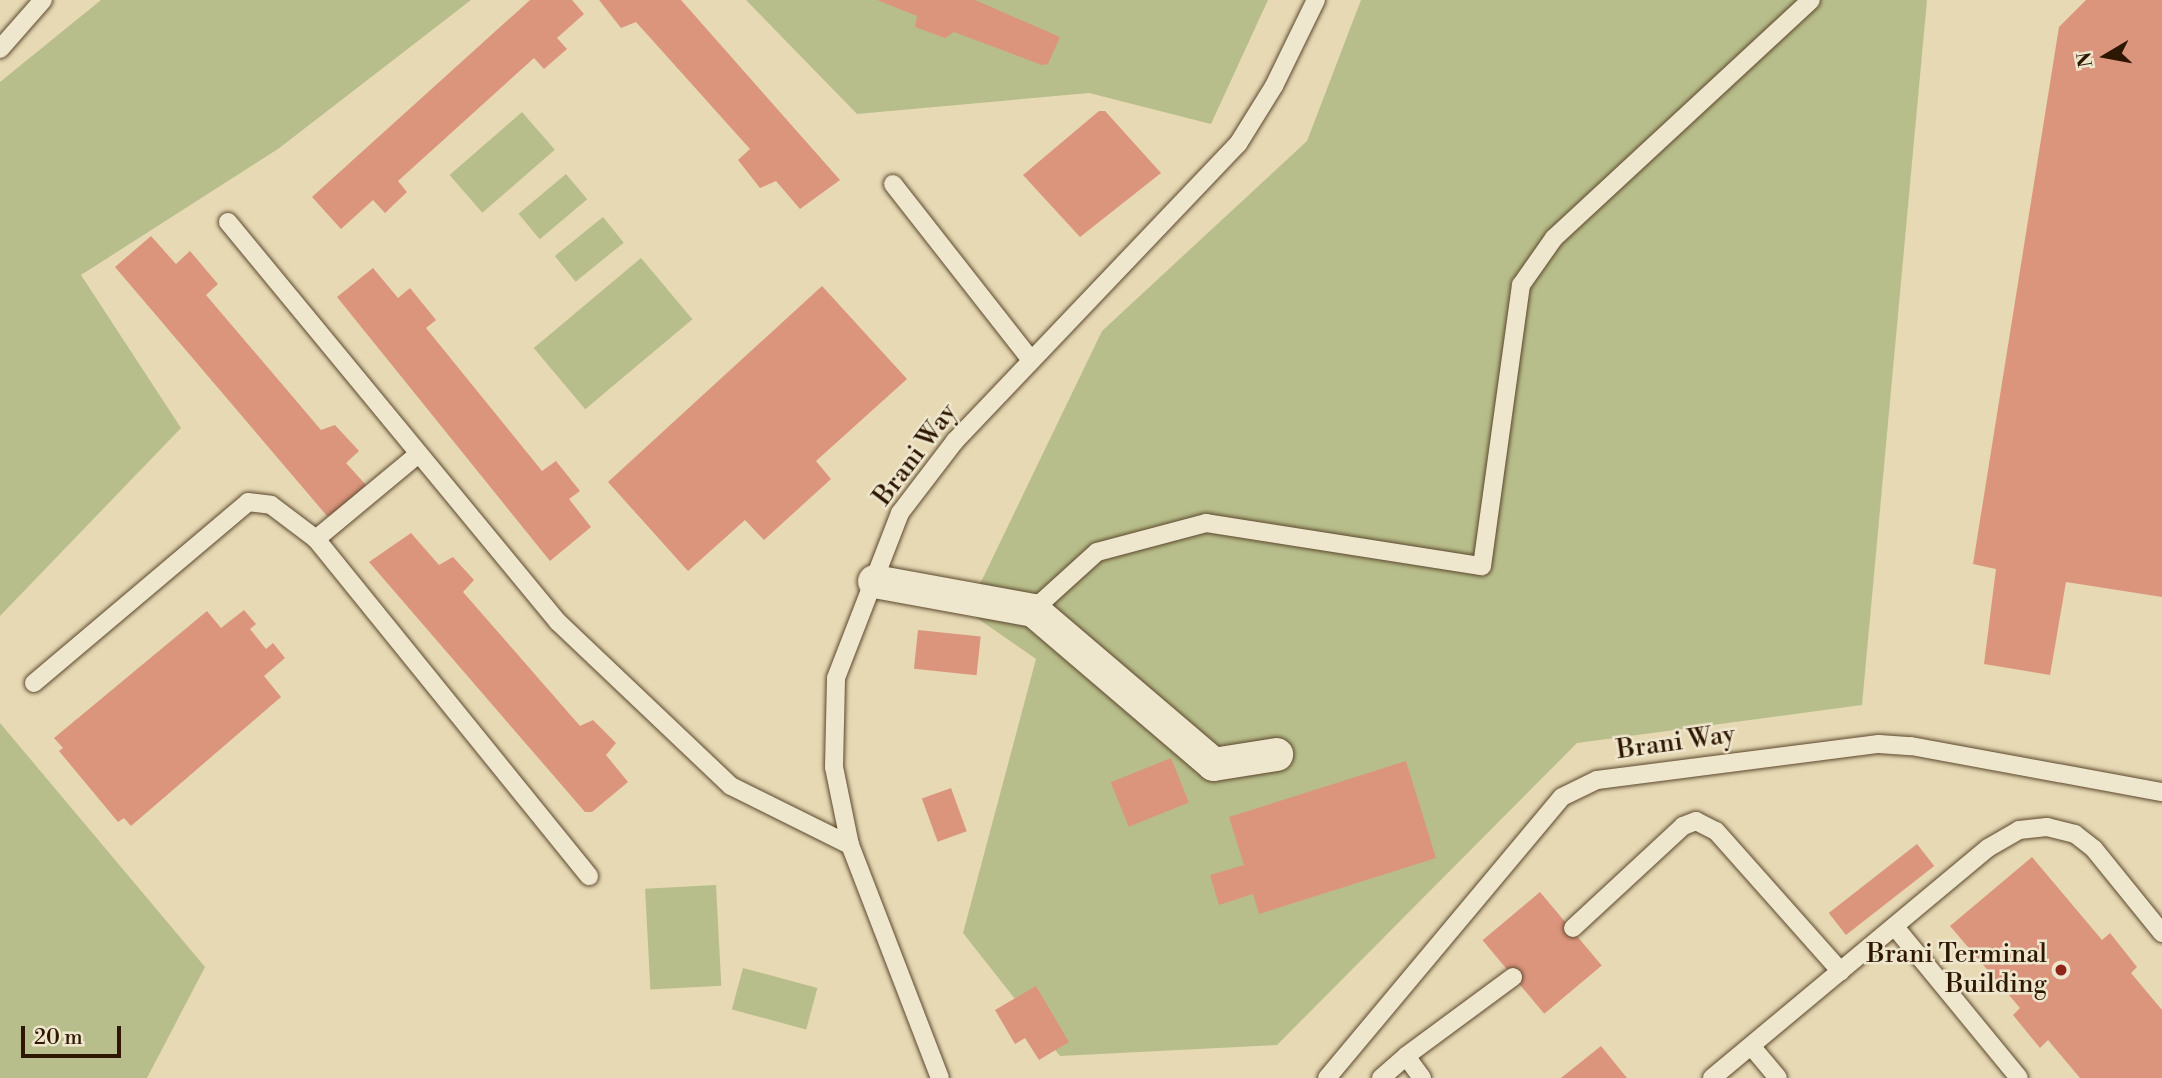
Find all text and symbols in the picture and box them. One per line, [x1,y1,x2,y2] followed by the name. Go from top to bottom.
[2071,21,2141,91] north arrow
[2072,50,2098,69] text: N
[868,398,964,512] street label: Brani Way
[1615,719,1737,767] street label: Brani Way
[1866,939,2047,1000] place label: Brani Terminal Building
[2053,962,2069,978] marker: Brani Terminal Building
[24,1012,124,1056] scale bar
[34,1025,83,1051] text: 20 m

